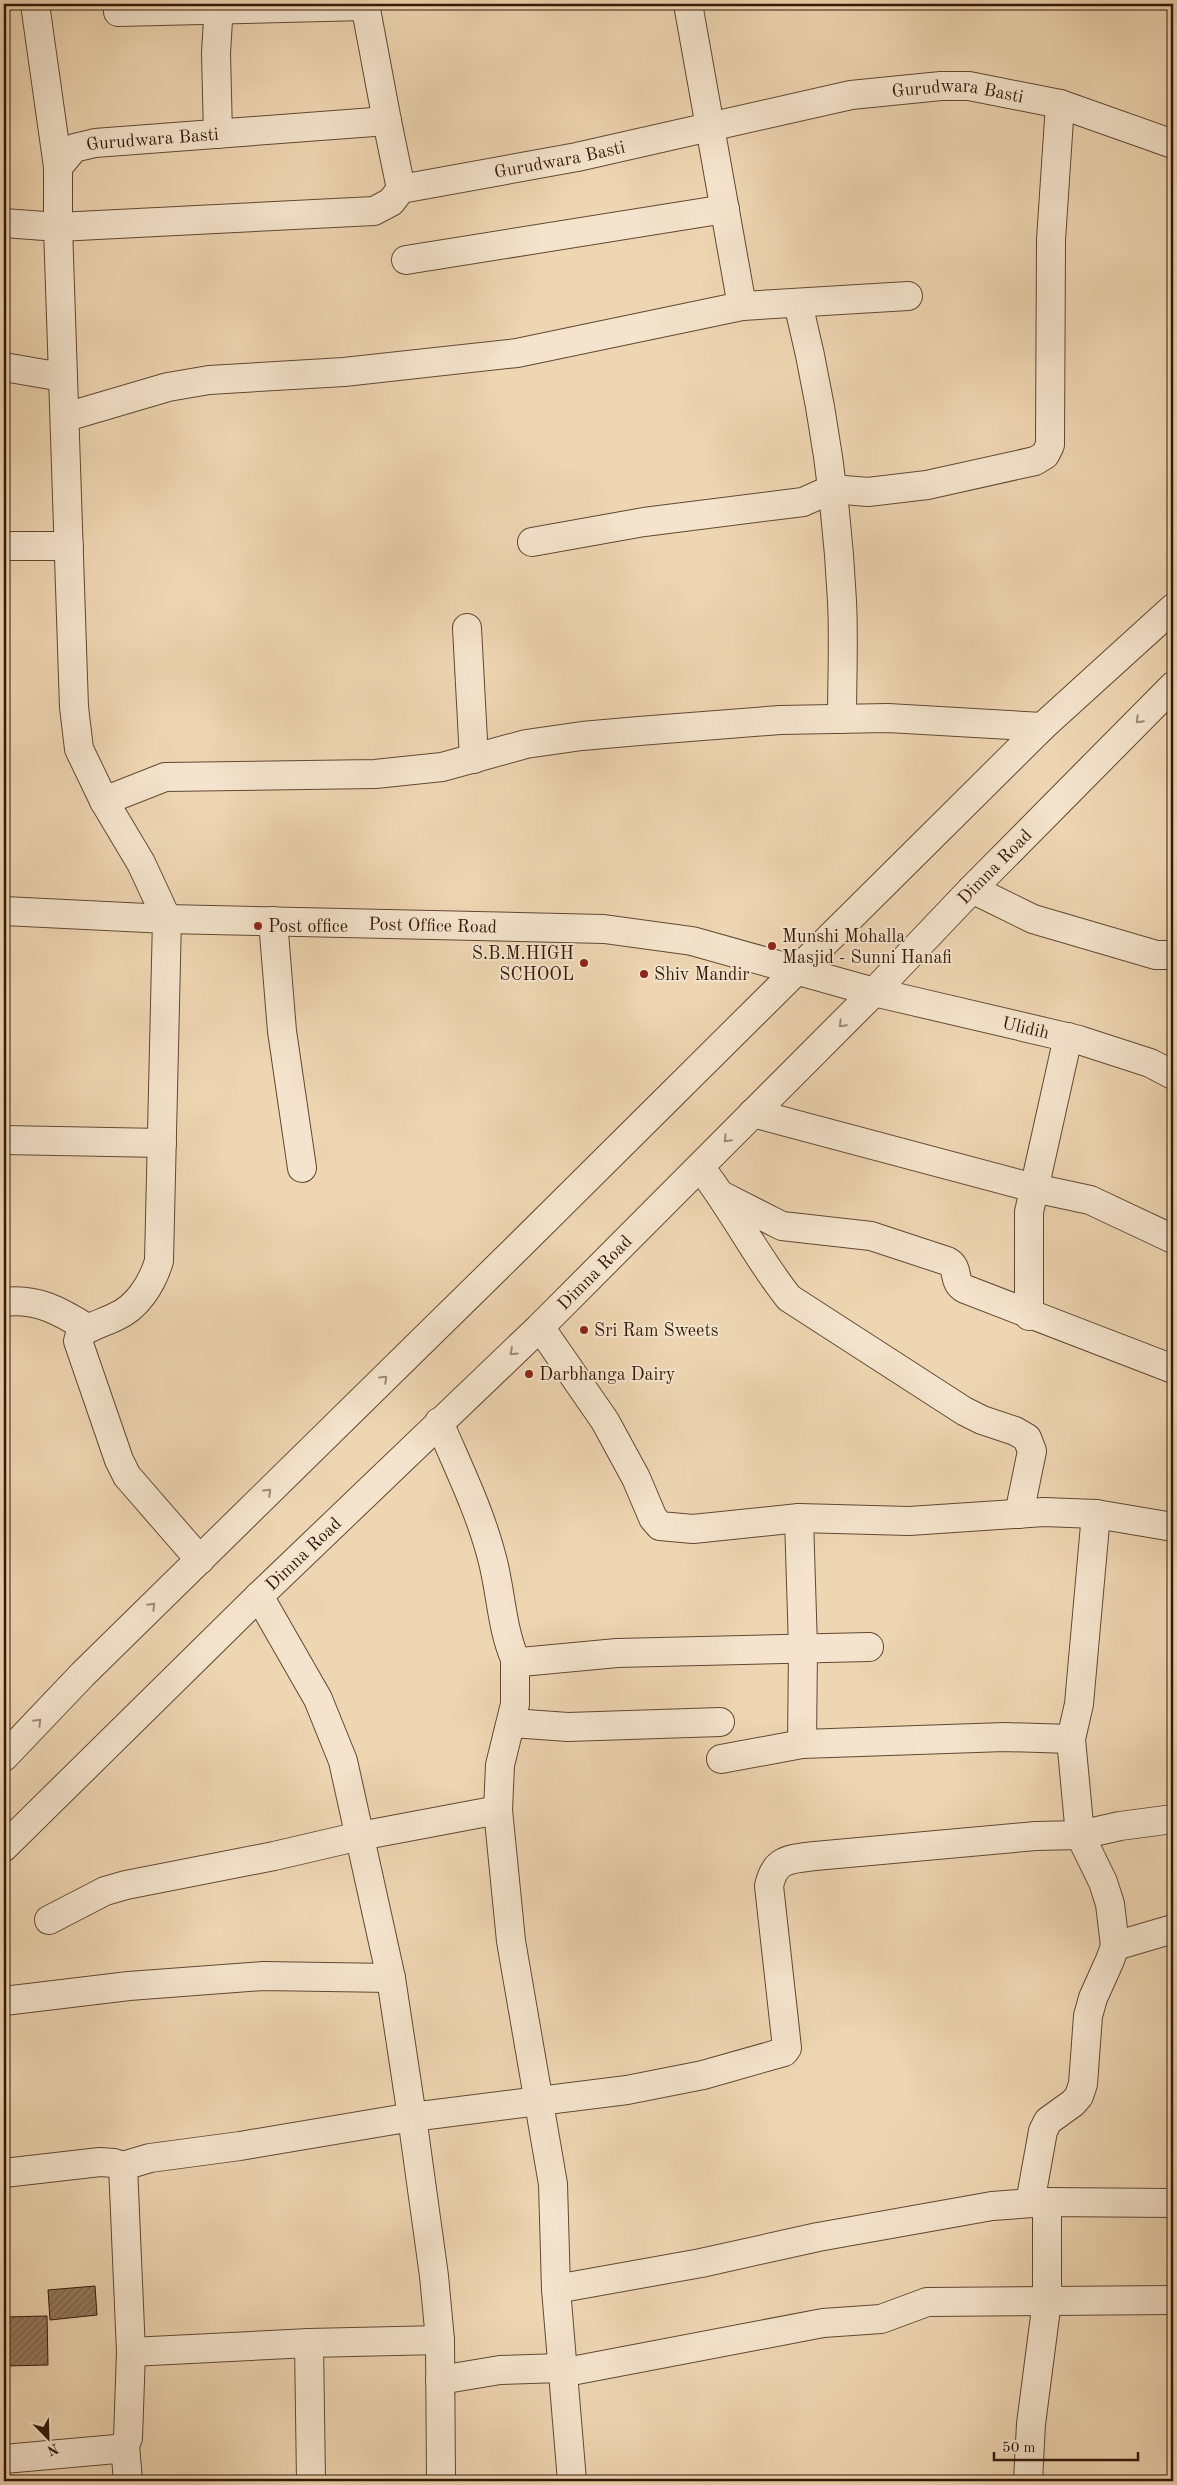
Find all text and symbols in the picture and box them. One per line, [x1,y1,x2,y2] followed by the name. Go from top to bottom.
[891,78,1025,107] street label: Gurudwara Basti
[84,126,220,155] street label: Gurudwara Basti
[493,138,627,182] street label: Gurudwara Basti
[1136,714,1145,723] one-way arrow
[955,826,1036,908] street label: Dimna Road
[368,916,497,937] street label: Post Office Road
[268,918,348,936] place label: Post office
[252,920,264,932] marker: Post office
[782,928,952,967] place label: Munshi Mohalla Masjid - Sunni Hanafi
[766,940,778,952] marker: Munshi Mohalla Masjid - Sunni Hanafi
[472,945,574,984] place label: S.B.M.HIGH SCHOOL
[578,957,590,969] marker: S.B.M.HIGH SCHOOL
[654,966,750,984] place label: Shiv Mandir
[638,968,650,980] marker: Shiv Mandir
[1000,1014,1051,1043] street label: Ulidih
[839,1018,848,1027] one-way arrow
[724,1134,733,1143] one-way arrow
[555,1232,636,1314] street label: Dimna Road
[594,1322,719,1340] place label: Sri Ram Sweets
[578,1324,590,1336] marker: Sri Ram Sweets
[509,1346,518,1355] one-way arrow
[539,1366,676,1384] place label: Darbhanga Dairy
[523,1368,535,1380] marker: Darbhanga Dairy
[378,1376,387,1385] one-way arrow
[262,1489,271,1498] one-way arrow
[263,1514,345,1594] street label: Dimna Road
[146,1603,155,1612] one-way arrow
[32,1718,41,1727] one-way arrow
[22,2412,72,2462] north arrow
[994,2430,1138,2462] scale bar
[45,2441,60,2458] text: N
[1002,2441,1036,2456] text: 50 m

